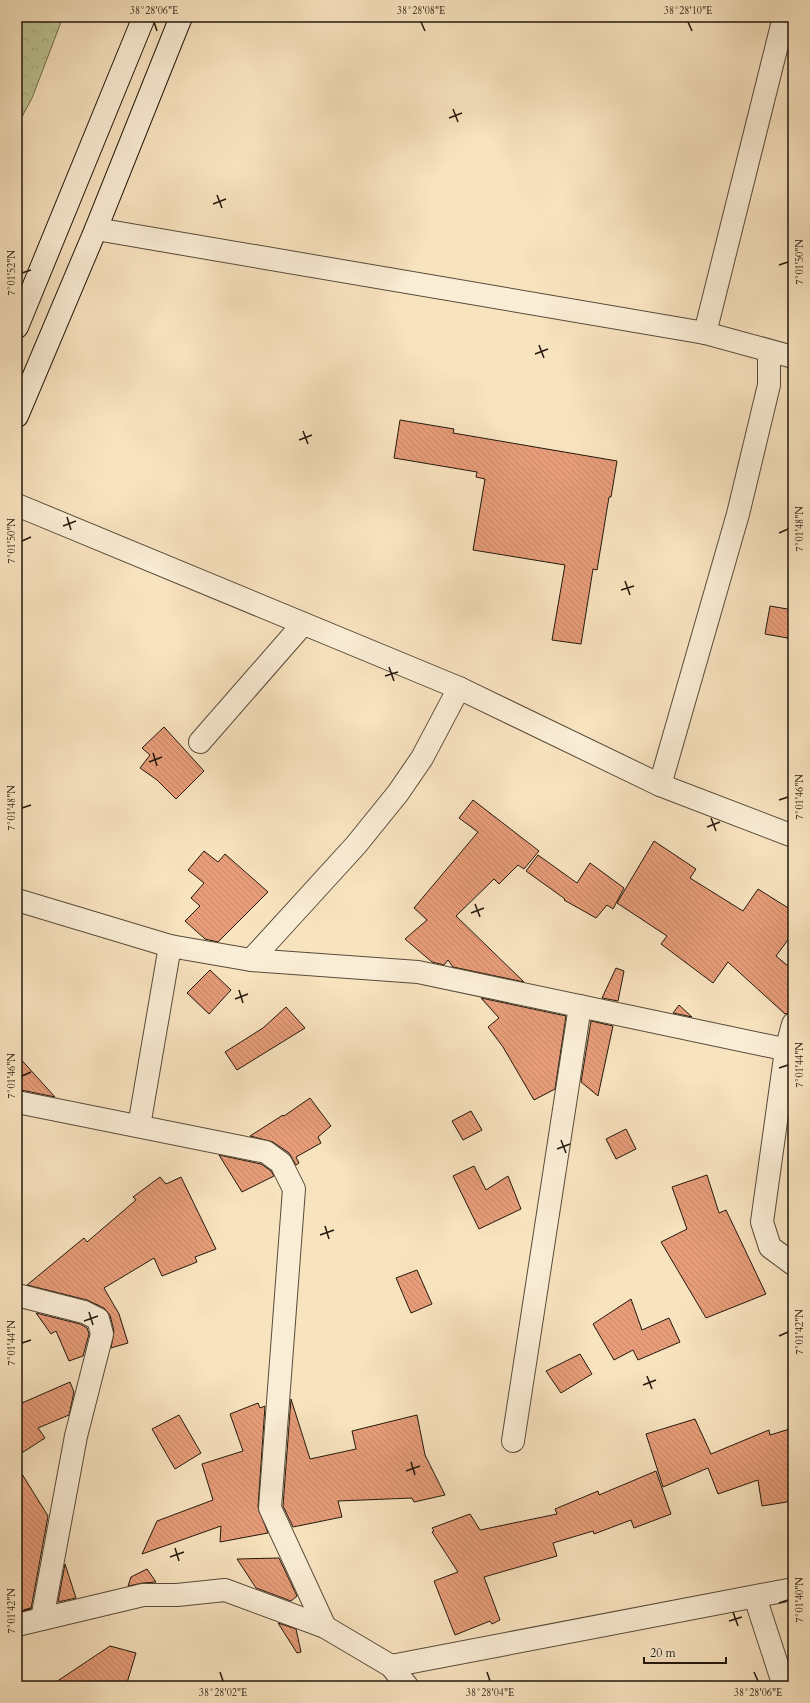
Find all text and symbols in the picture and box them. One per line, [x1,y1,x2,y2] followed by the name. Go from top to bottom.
[130,4,178,18] text: 38°28'06"E
[397,4,445,18] text: 38°28'08"E
[664,4,712,18] text: 38°28'10"E
[793,239,807,285] text: 7°01'50"N
[5,250,19,296] text: 7°01'52"N
[793,506,807,552] text: 7°01'48"N
[5,518,19,564] text: 7°01'50"N
[793,774,807,820] text: 7°01'46"N
[5,785,19,831] text: 7°01'48"N
[793,1042,807,1088] text: 7°01'44"N
[5,1053,19,1099] text: 7°01'46"N
[793,1309,807,1355] text: 7°01'42"N
[5,1320,19,1366] text: 7°01'44"N
[793,1577,807,1623] text: 7°01'40"N
[5,1588,19,1634] text: 7°01'42"N
[644,1639,726,1665] scale bar
[650,1645,677,1661] text: 20 m
[199,1686,247,1700] text: 38°28'02"E
[466,1686,514,1700] text: 38°28'04"E
[734,1686,782,1700] text: 38°28'06"E

